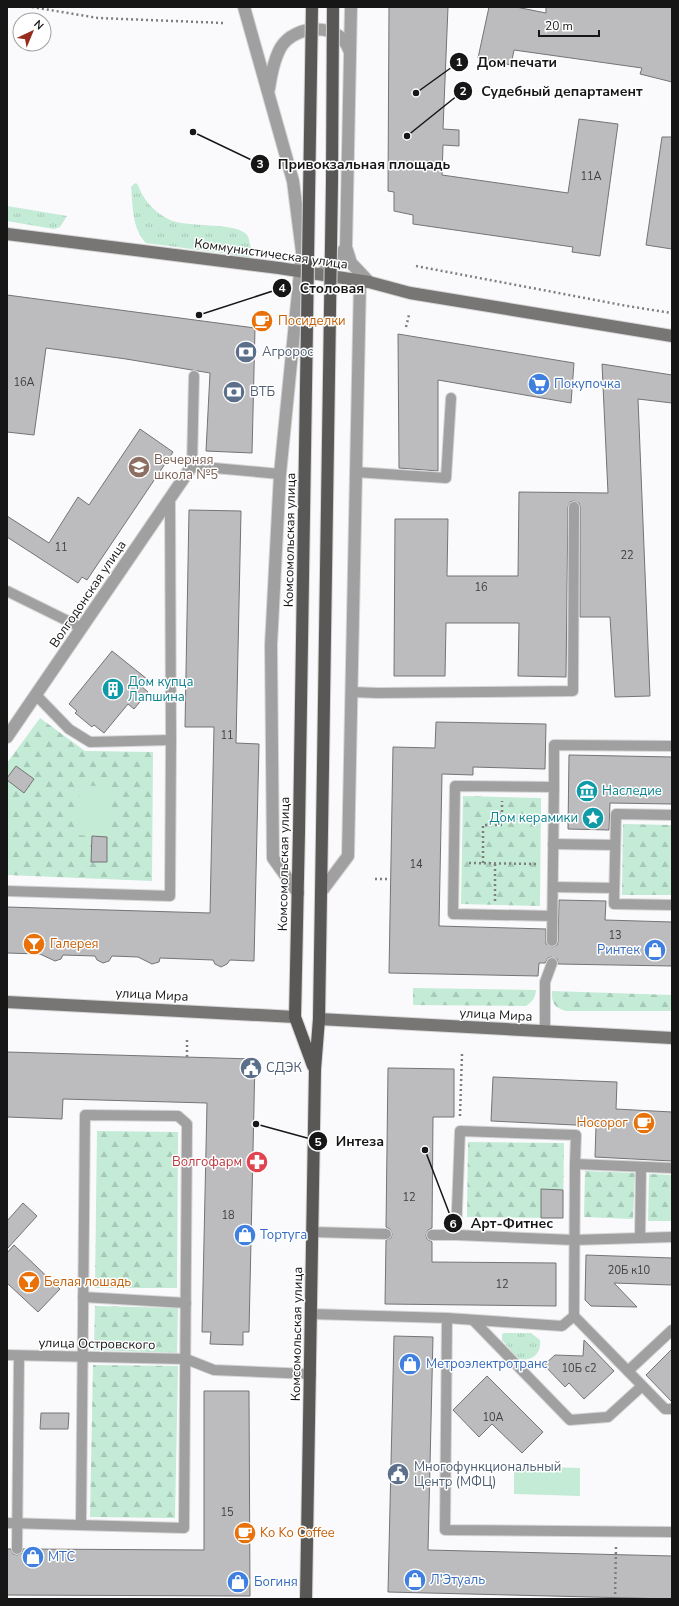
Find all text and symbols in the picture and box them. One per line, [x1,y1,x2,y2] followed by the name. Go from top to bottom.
[12,12,52,52] north arrow
[539,12,599,38] scale bar
[30,17,47,33] text: N
[545,18,573,34] text: 20 m
[449,49,565,75] callout: Дом печати
[477,53,557,72] text: Дом печати
[455,54,463,70] text: 1
[453,78,651,104] callout: Судебный департамент
[481,82,643,101] text: Судебный департамент
[459,83,467,99] text: 2
[250,151,459,177] callout: Привокзальная площадь
[278,155,450,174] text: Привокзальная площадь
[256,156,264,172] text: 3
[580,169,602,184] house number: 11А
[193,234,349,274] street label: Коммунистическая улица
[272,275,373,301] callout: Столовая
[300,279,364,298] text: Столовая
[278,280,286,296] text: 4
[249,308,275,334] cafe icon: Посиделки
[278,312,346,330] place label: Посиделки
[233,339,259,365] bank icon: Агророс
[262,343,313,361] place label: Агророс
[526,371,552,397] supermarket icon: Покупочка
[13,375,35,390] house number: 16А
[554,375,621,393] place label: Покупочка
[221,379,247,405] bank icon: ВТБ
[250,383,275,401] place label: ВТБ
[154,451,218,484] place label: Вечерняя школа №5
[126,454,152,480] school or university icon: Вечерняя школа №5
[280,473,300,607] street label: Комсомольская улица
[45,537,131,651] street label: Волгодонская улица
[54,540,68,555] house number: 11
[620,548,634,563] house number: 22
[474,580,488,595] house number: 16
[128,673,193,706] place label: Дом купца Лапшина
[100,676,126,702] building icon: Дом купца Лапшина
[220,728,234,743] house number: 11
[574,778,600,804] museum icon: Наследие
[602,782,662,800] place label: Наследие
[274,797,294,931] street label: Комсомольская улица
[580,805,606,831] place icon: Дом керамики
[489,809,578,827] place label: Дом керамики
[409,857,423,872] house number: 14
[608,928,622,943] house number: 13
[21,931,47,957] bar icon: Галерея
[50,935,99,953] place label: Галерея
[642,937,668,963] shop icon: Ринтек
[597,941,640,959] place label: Ринтек
[115,984,189,1006] street label: улица Мира
[459,1004,533,1026] street label: улица Мира
[238,1055,264,1081] public building icon: СДЭК
[266,1059,303,1077] place label: СДЭК
[631,1110,657,1136] cafe icon: Носорог
[577,1114,628,1132] place label: Носорог
[308,1128,392,1154] callout: Интеза
[336,1132,384,1151] text: Интеза
[314,1134,322,1150] text: 5
[244,1149,270,1175] pharmacy icon: Волгофарм
[172,1153,242,1171] place label: Волгофарм
[402,1190,416,1205] house number: 12
[221,1208,235,1223] house number: 18
[443,1210,561,1236] callout: Арт-Фитнес
[471,1214,553,1233] text: Арт-Фитнес
[449,1216,457,1232] text: 6
[232,1222,258,1248] shop icon: Тортуга
[260,1226,307,1244] place label: Тортуга
[608,1263,651,1278] house number: 20Б к10
[287,1267,307,1401] street label: Комсомольская улица
[16,1269,42,1295] bar icon: Белая лошадь
[44,1273,131,1291] place label: Белая лошадь
[495,1277,509,1292] house number: 12
[38,1334,156,1354] street label: улица Островского
[397,1351,423,1377] shop icon: Метроэлектротранс
[426,1355,548,1373] place label: Метроэлектротранс
[561,1361,597,1376] house number: 10Б с2
[482,1410,504,1425] house number: 10А
[414,1458,561,1491] place label: Многофункциональный Центр (МФЦ)
[385,1461,411,1487] public building icon: Многофункциональный Центр (МФЦ)
[220,1505,234,1520] house number: 15
[232,1520,258,1546] cafe icon: Ko Ko Coffee
[260,1524,335,1542] place label: Ko Ko Coffee
[20,1544,46,1570] shop icon: МТС
[48,1548,75,1566] place label: МТС
[402,1567,428,1593] shop icon: Л'Этуаль
[225,1569,251,1595] shop icon: Богиня
[430,1571,485,1589] place label: Л'Этуаль
[254,1573,298,1591] place label: Богиня

